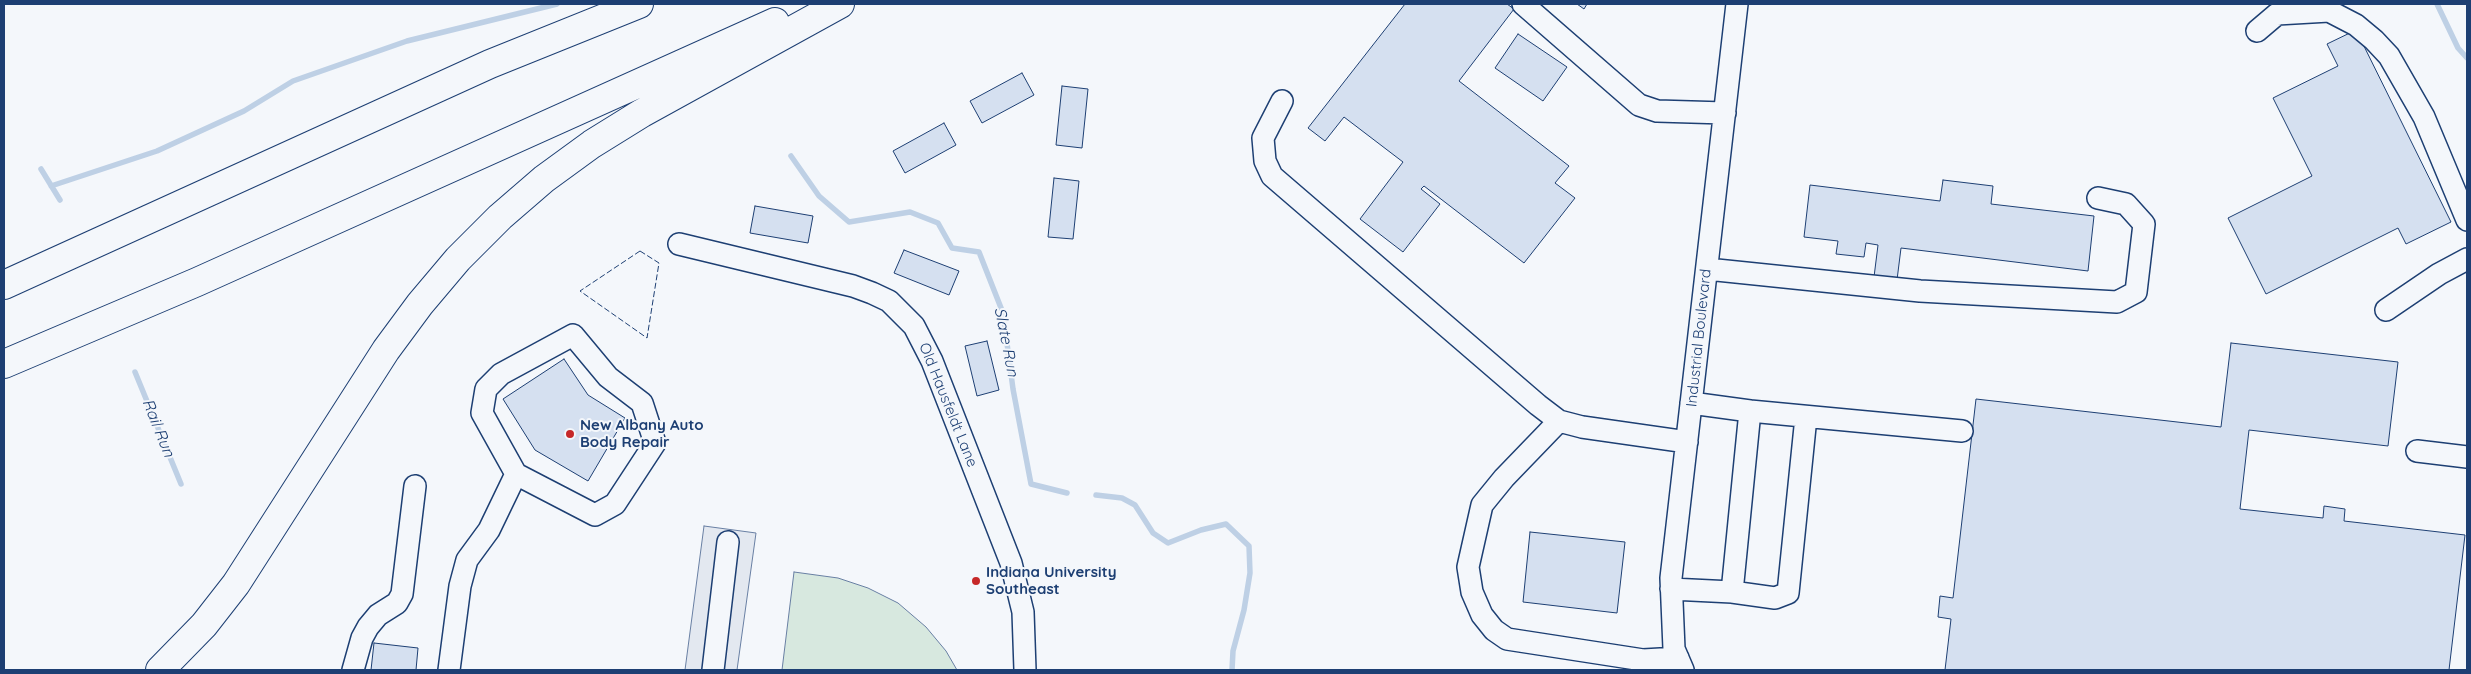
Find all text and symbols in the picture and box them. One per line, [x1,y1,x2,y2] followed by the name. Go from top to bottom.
[1683,268,1715,408] street label: Industrial Boulevard
[990,306,1022,378] water label: Slate Run
[915,340,981,470] street label: Old Hausfeldt Lane
[138,396,178,460] water label: Rail Run
[580,416,704,451] place label: New Albany Auto Body Repair
[564,428,576,440] marker: New Albany Auto Body Repair
[986,563,1116,598] place label: Indiana University Southeast
[970,575,982,587] marker: Indiana University Southeast

